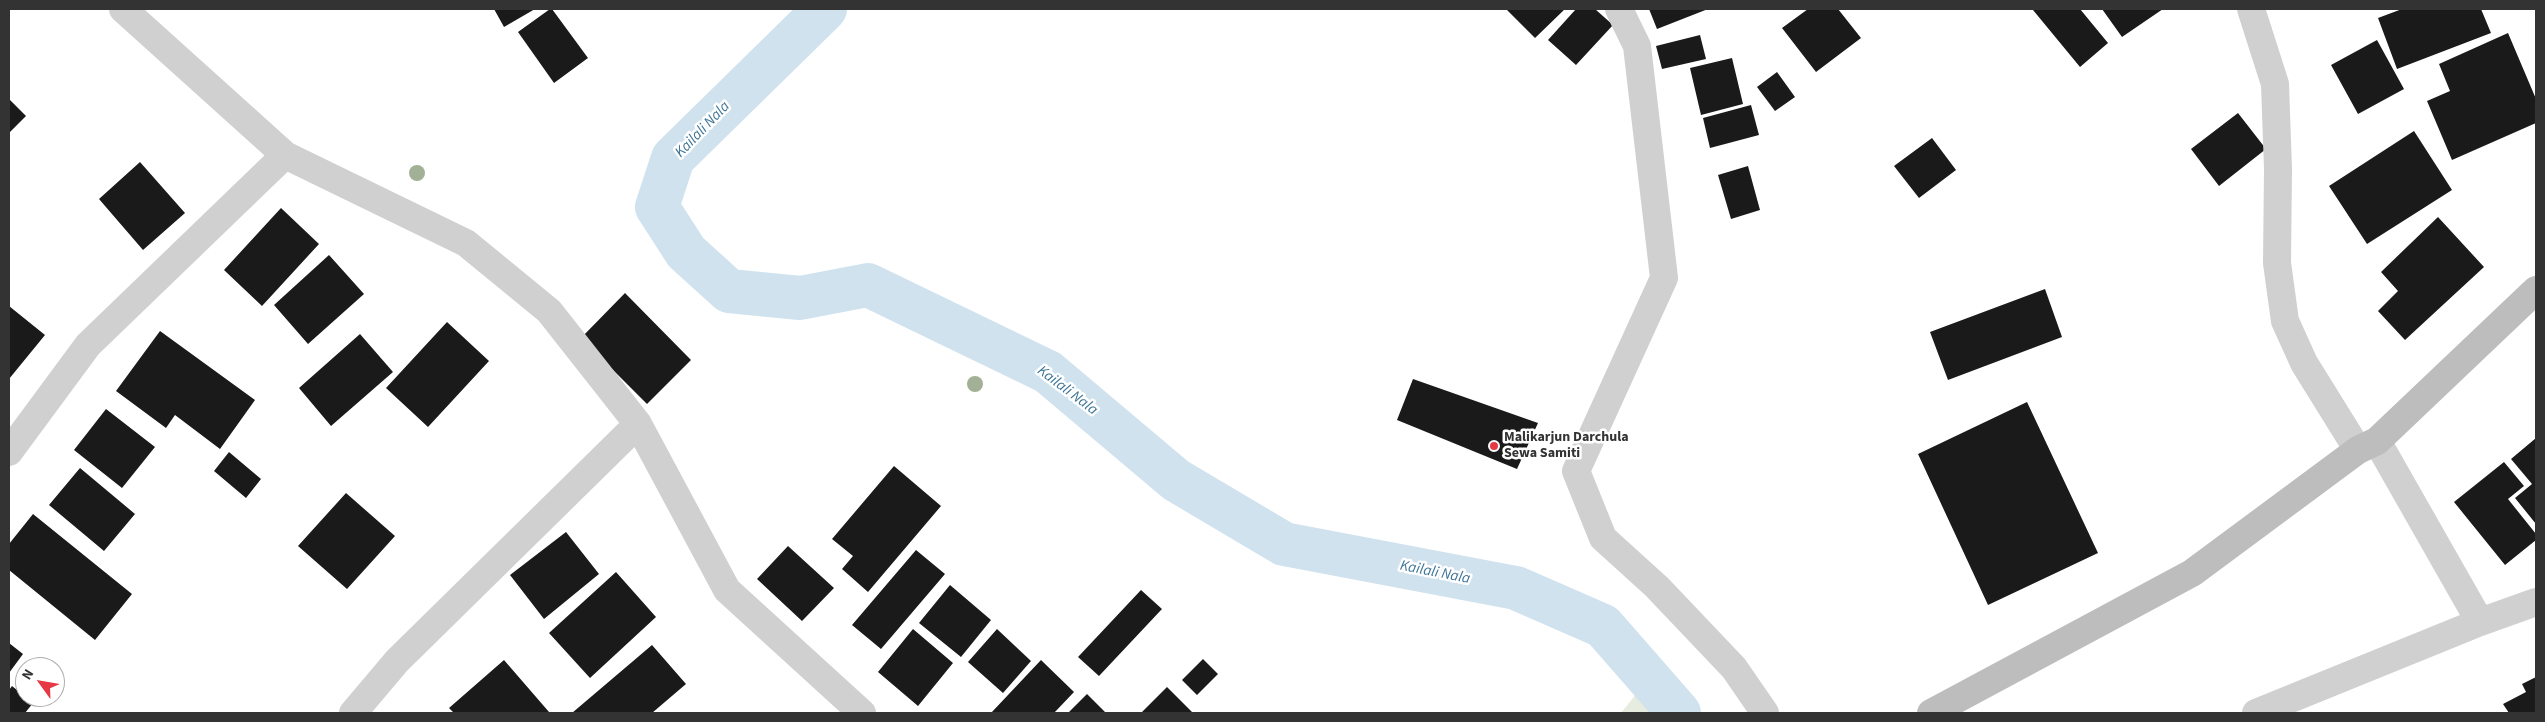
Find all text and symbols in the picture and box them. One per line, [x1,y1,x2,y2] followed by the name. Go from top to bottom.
[672,98,734,162] water label: Kailali Nala
[1033,362,1101,420] water label: Kailali Nala
[1504,430,1629,462] place label: Malikarjun Darchula Sewa Samiti
[1488,440,1500,452] marker: Malikarjun Darchula Sewa Samiti
[1398,557,1472,589] water label: Kailali Nala
[15,657,65,707] north arrow
[17,665,39,684] text: N

